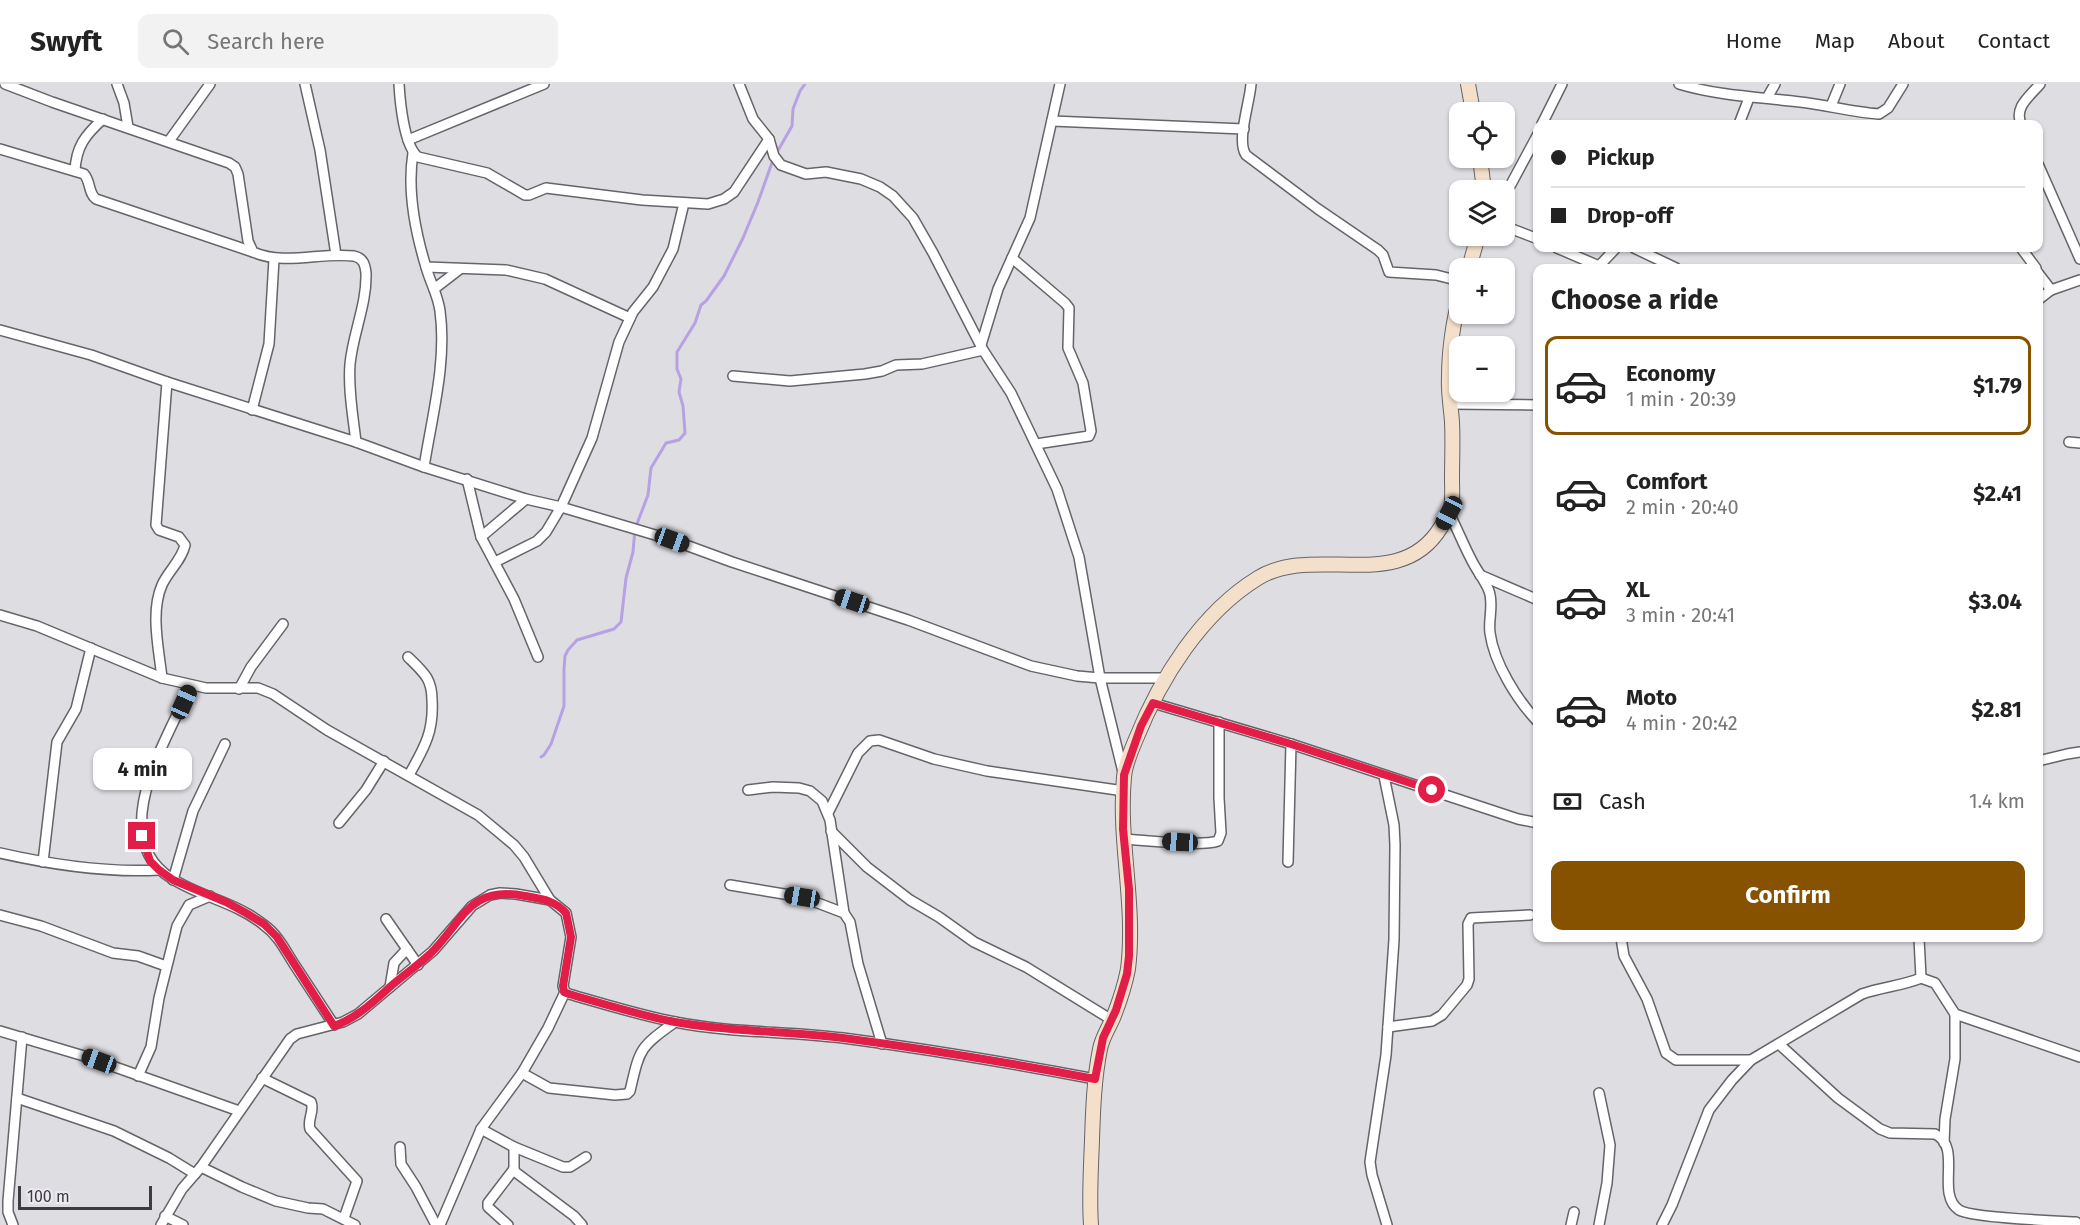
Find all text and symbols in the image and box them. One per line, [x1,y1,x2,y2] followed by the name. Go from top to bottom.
[138,14,558,68] search box
[30,25,102,58] text: Swyft
[159,25,192,58] icon: search
[207,28,325,55] text: Search here
[1726,28,1782,54] text: Home
[1815,28,1855,54] text: Map
[1888,28,1945,54] text: About
[1978,28,2050,54] text: Contact
[1449,102,1515,402] map controls
[1449,102,1515,168] button: locate
[1587,144,1655,171] text: Pickup
[1449,180,1515,246] button: layers
[1587,202,1673,229] text: Drop-off
[1449,258,1515,324] button: +
[1551,284,1718,316] text: Choose a ride
[1449,336,1515,402] button: −
[1554,359,1608,413] icon: car
[1626,360,1715,387] text: Economy
[1973,372,2022,399] text: $1.79
[1626,387,1736,411] text: 1 min · 20:39
[1554,467,1608,521] icon: car
[1626,468,1707,495] text: Comfort
[1973,480,2022,507] text: $2.41
[1433,493,1465,533] car
[1626,495,1739,519] text: 2 min · 20:40
[652,525,692,555] car
[1554,575,1608,629] icon: car
[1626,576,1650,603] text: XL
[832,587,872,615] car
[1968,588,2022,615] text: $3.04
[1626,603,1735,627] text: 3 min · 20:41
[168,682,200,722] car
[1554,683,1608,737] icon: car
[1626,684,1677,711] text: Moto
[1971,696,2022,723] text: $2.81
[1626,711,1738,735] text: 4 min · 20:42
[92,749,192,791] callout: 4 min
[117,757,168,781] text: 4 min
[1418,776,1445,803] route start
[1551,785,1584,818] icon: cash
[1599,788,1646,815] text: Cash
[1969,789,2025,813] text: 1.4 km
[128,822,155,849] route end
[1162,832,1198,852] car
[1551,861,2025,930] button: Confirm
[783,885,821,909] car
[79,1046,119,1076] car
[18,1183,152,1210] scale bar
[27,1187,70,1206] text: 100 m

